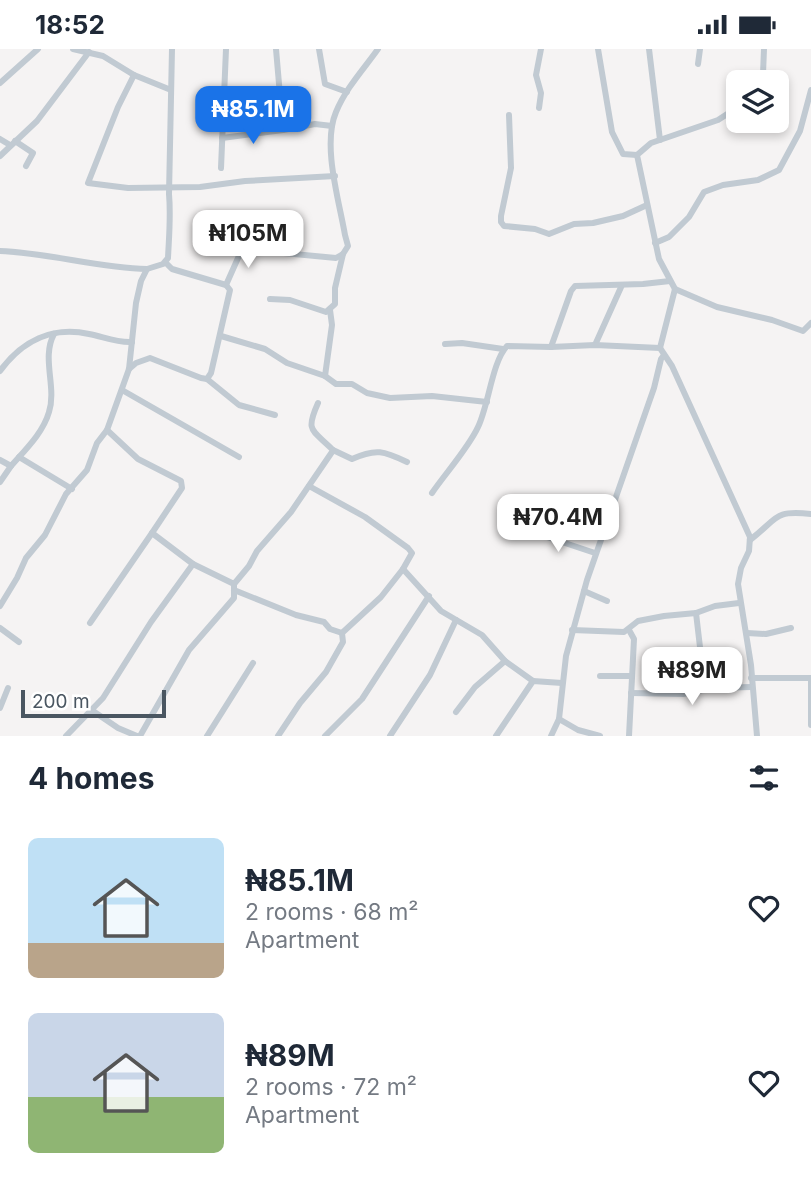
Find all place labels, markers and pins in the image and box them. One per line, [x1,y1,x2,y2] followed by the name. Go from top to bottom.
[196,87,310,146] pin: ₦85.1M
[199,211,297,270] pin: ₦105M
[501,495,615,554] pin: ₦70.4M
[651,647,733,707] pin: ₦89M

